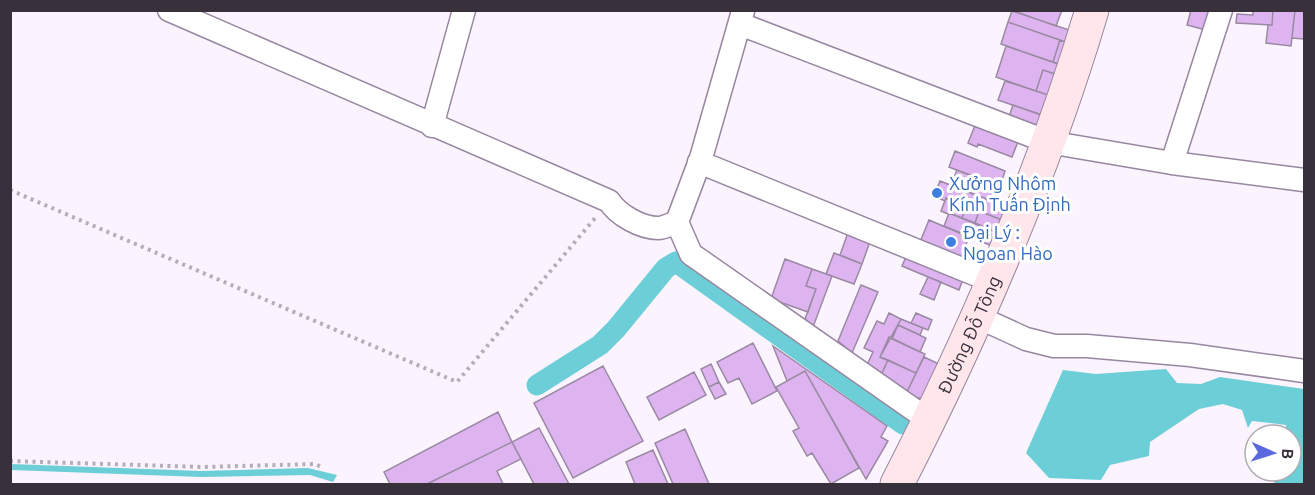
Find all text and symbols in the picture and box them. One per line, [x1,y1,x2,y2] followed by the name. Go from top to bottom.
[949,173,1071,214] place label: Xưởng Nhôm Kính Tuấn Định
[930,186,944,200] marker: Xưởng Nhôm Kính Tuấn Định
[963,222,1053,263] place label: Đại Lý : Ngoan Hào
[944,235,958,249] marker: Đại Lý : Ngoan Hào
[934,273,1004,396] street label: Đường Đỗ Tông
[1243,423,1303,483] north arrow
[1279,448,1297,460] text: B

